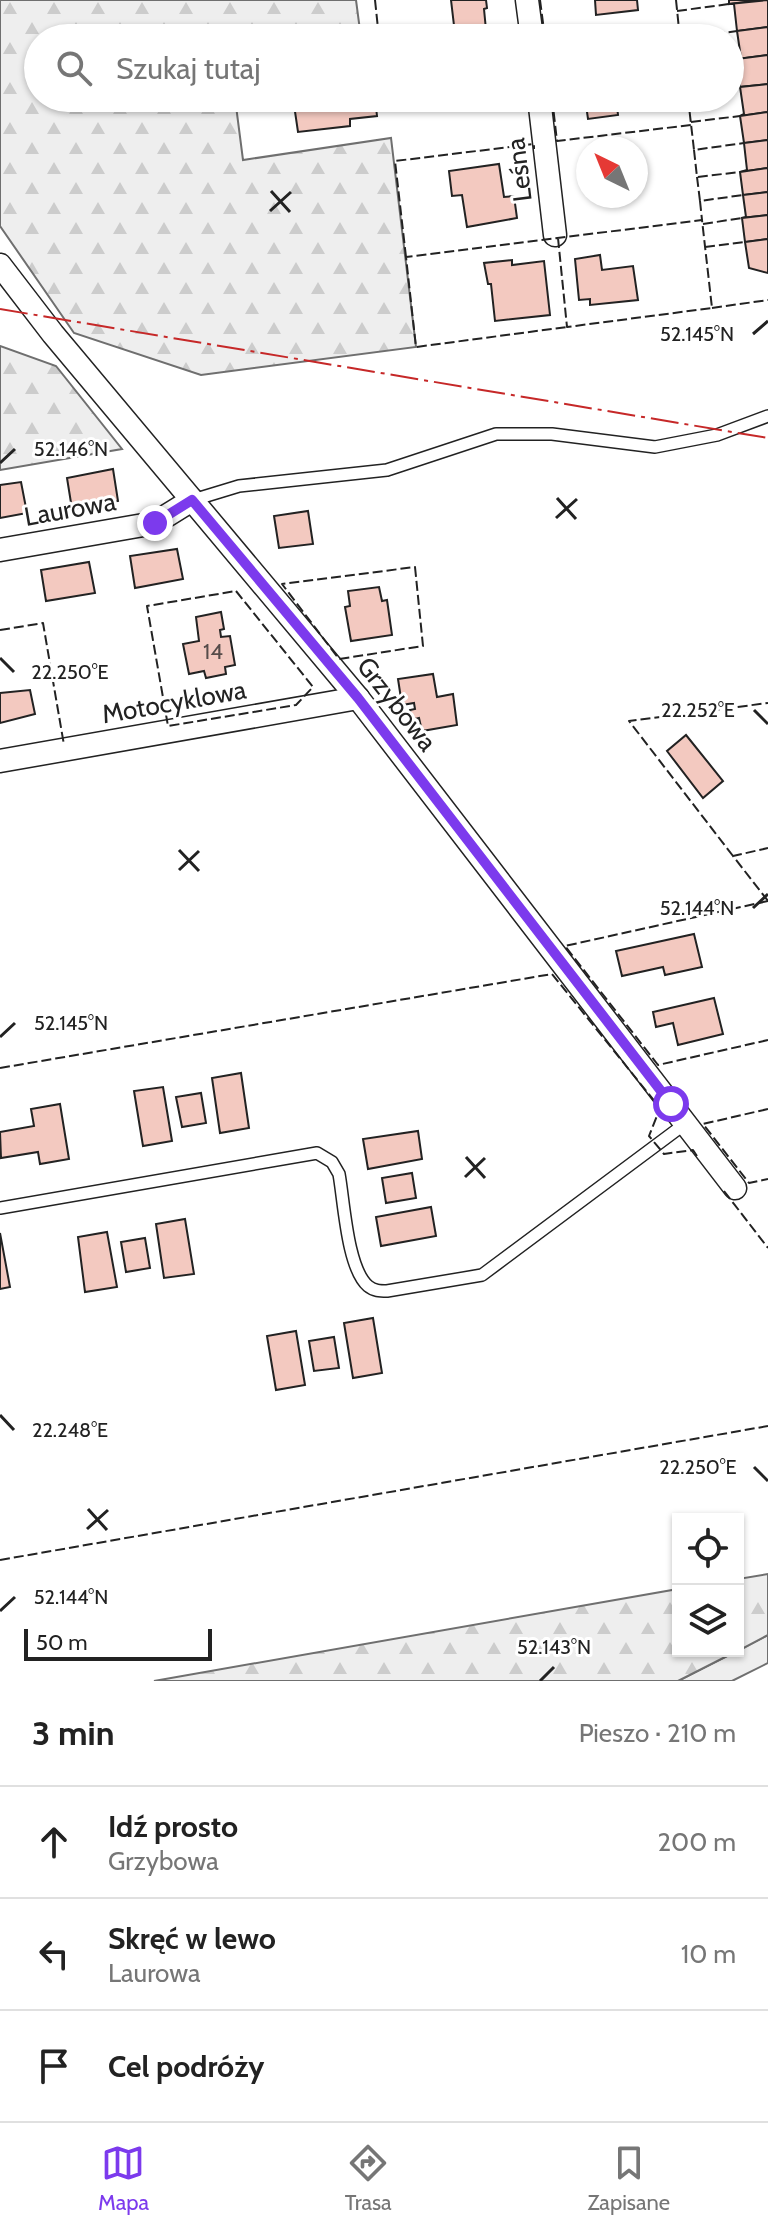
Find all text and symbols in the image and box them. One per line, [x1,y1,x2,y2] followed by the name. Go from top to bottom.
[24,24,744,112] search box
[52,46,96,90] icon: search
[116,50,261,87] text: Szukaj tutaj
[499,136,539,204] street label: Leśna
[576,136,648,208] north arrow
[660,322,734,346] text: 52.145°N
[34,437,108,461] text: 52.146°N
[22,485,119,533] street label: Laurowa
[137,505,173,541] route end
[203,638,223,665] house number: 14
[350,651,444,758] street label: Grzybowa
[31,660,109,684] text: 22.250°E
[99,673,249,730] street label: Motocyklowa
[661,698,735,722] text: 22.252°E
[660,896,734,920] text: 52.144°N
[34,1011,108,1035] text: 52.145°N
[653,1086,689,1122] route start
[32,1418,108,1442] text: 22.248°E
[659,1455,737,1479] text: 22.250°E
[672,1513,744,1657] map controls
[672,1513,744,1585] button: locate
[34,1585,108,1609] text: 52.144°N
[672,1585,744,1657] button: layers
[24,1625,212,1661] scale bar
[36,1629,88,1656] text: 50 m
[517,1635,591,1659] text: 52.143°N
[32,1712,114,1754] text: 3 min
[579,1717,736,1749] text: Pieszo · 210 m
[108,1808,238,1845] text: Idź prosto
[32,1820,76,1864] icon: ahead
[657,1826,736,1858] text: 200 m
[108,1845,219,1877] text: Grzybowa
[108,1920,276,1957] text: Skręć w lewo
[32,1932,76,1976] icon: left
[681,1938,736,1970] text: 10 m
[108,1957,200,1989] text: Laurowa
[32,2044,76,2088] icon: arrive
[108,2048,264,2085] text: Cel podróży
[98,2141,149,2216] tab: Mapa
[345,2141,392,2216] tab: Trasa
[588,2141,670,2216] tab: Zapisane

